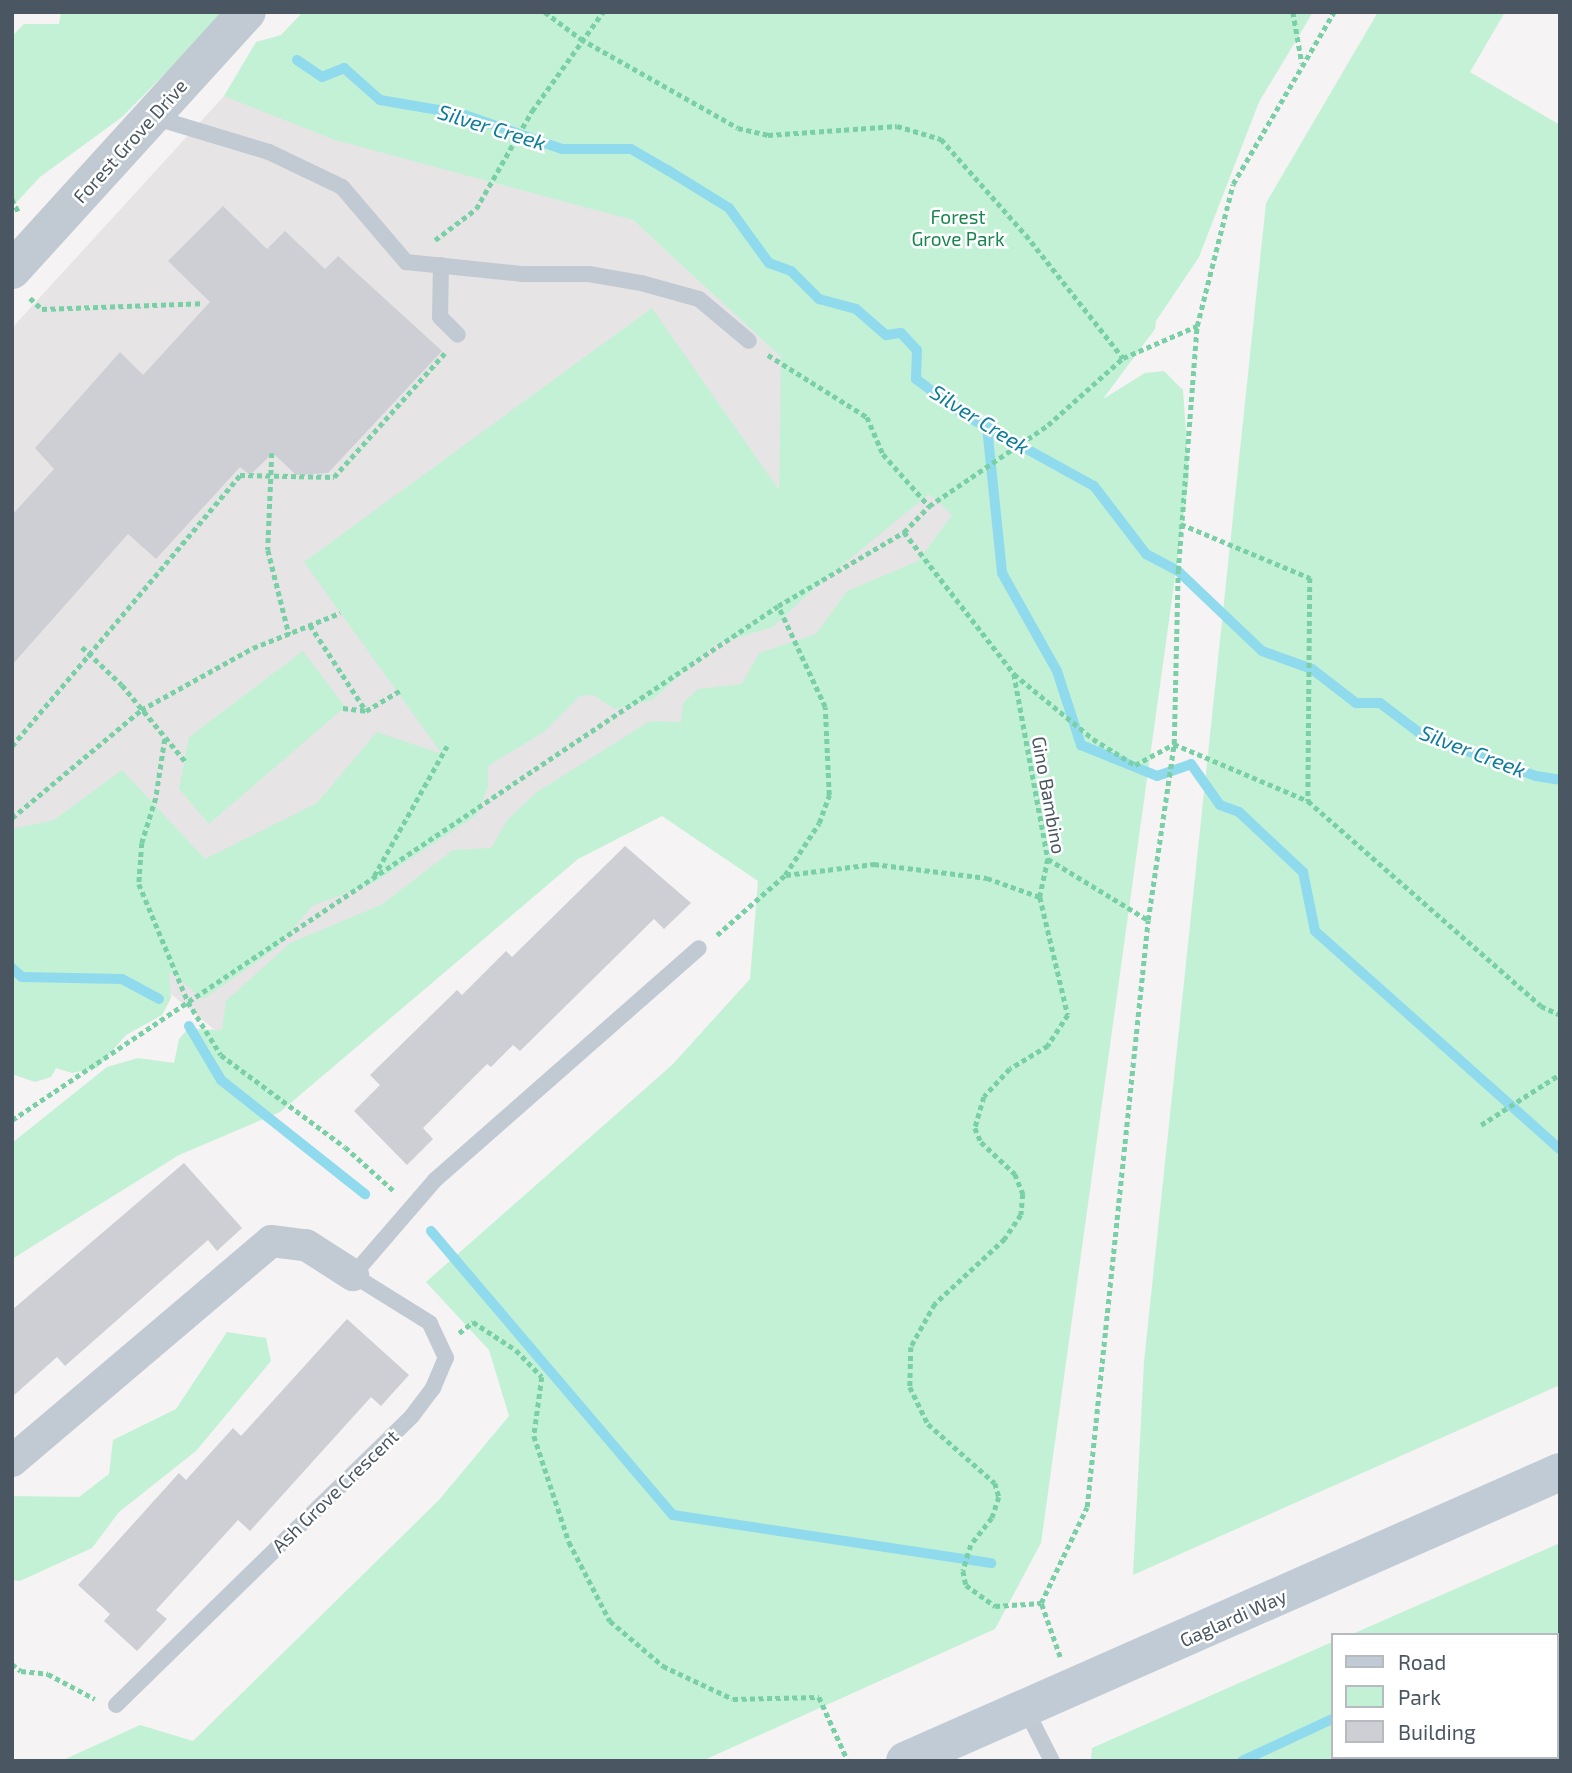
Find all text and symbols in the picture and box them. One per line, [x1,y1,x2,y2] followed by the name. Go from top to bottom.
[68,74,192,208] street label: Forest Grove Drive
[435,99,549,155] water label: Silver Creek
[911,206,1005,250] park label: Forest Grove Park
[926,379,1034,459] water label: Silver Creek
[1416,719,1530,783] water label: Silver Creek
[1027,734,1071,856] street label: Gino Bambino
[267,1425,403,1557] street label: Ash Grove Crescent
[1176,1584,1290,1652] street label: Gaglardi Way
[1330,1633,1558,1759] legend
[1398,1649,1446,1674] text: Road
[1398,1684,1441,1709] text: Park
[1398,1719,1476,1744] text: Building

